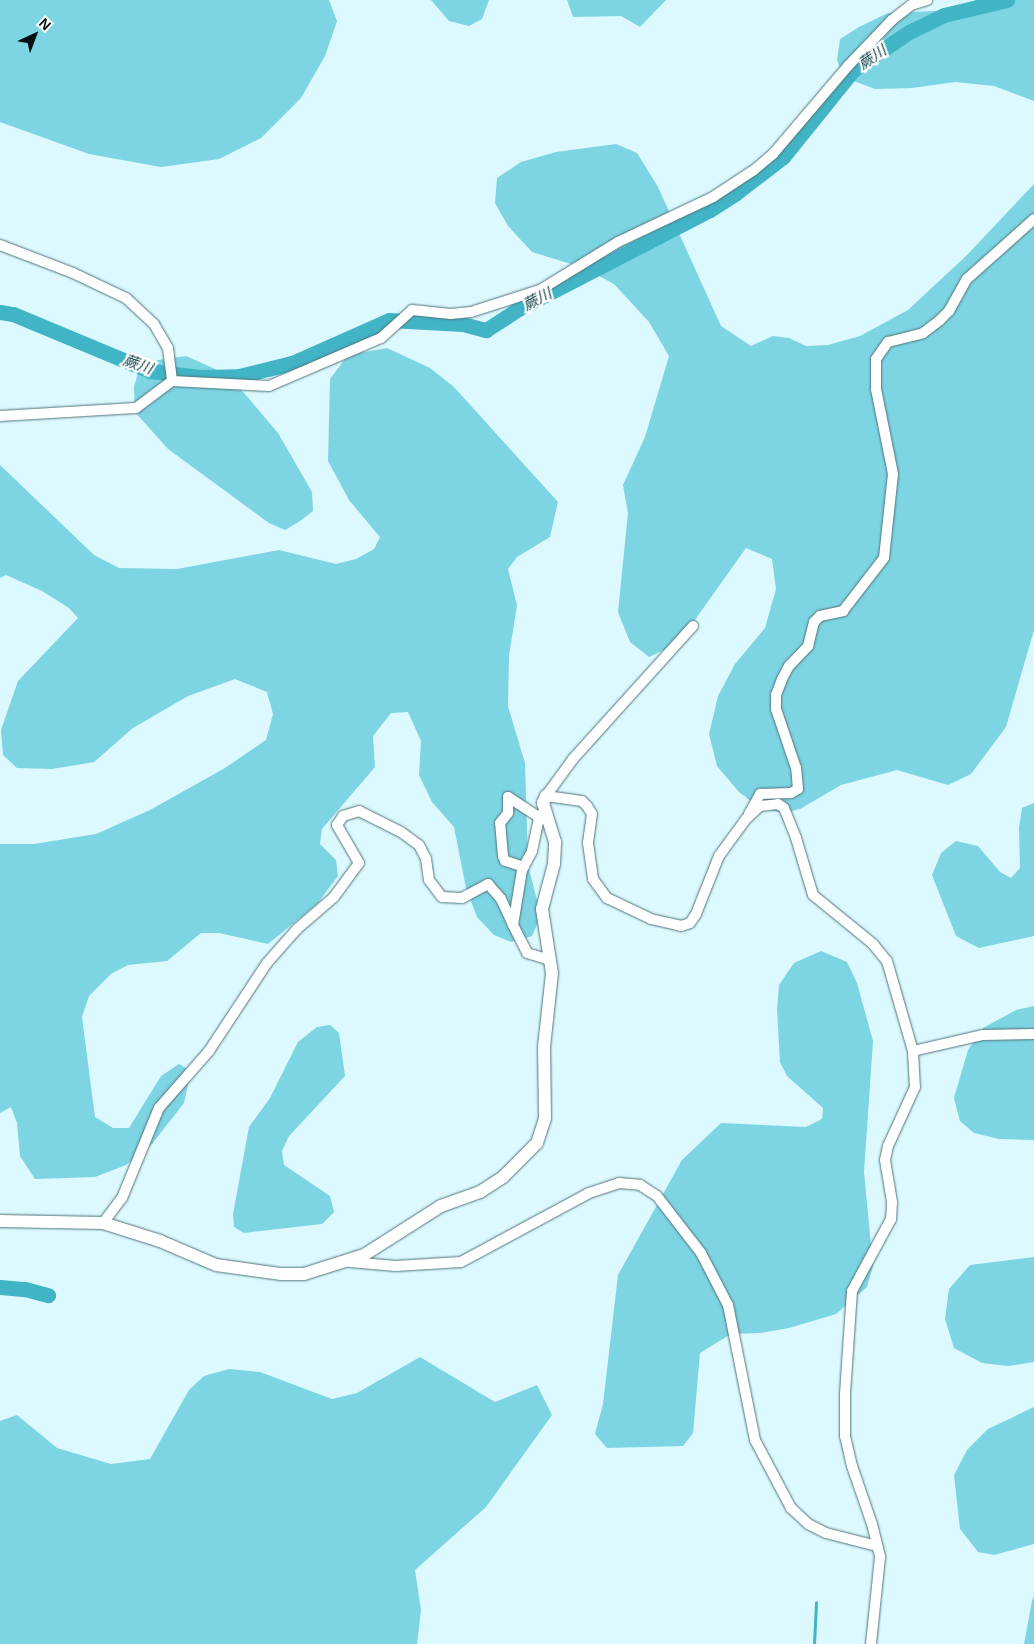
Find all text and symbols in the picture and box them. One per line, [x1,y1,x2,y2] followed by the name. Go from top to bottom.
[10,10,60,60] north arrow
[36,15,54,33] text: N
[855,41,889,73] water label: 蕨川
[520,284,554,314] water label: 蕨川
[121,351,155,377] water label: 蕨川

